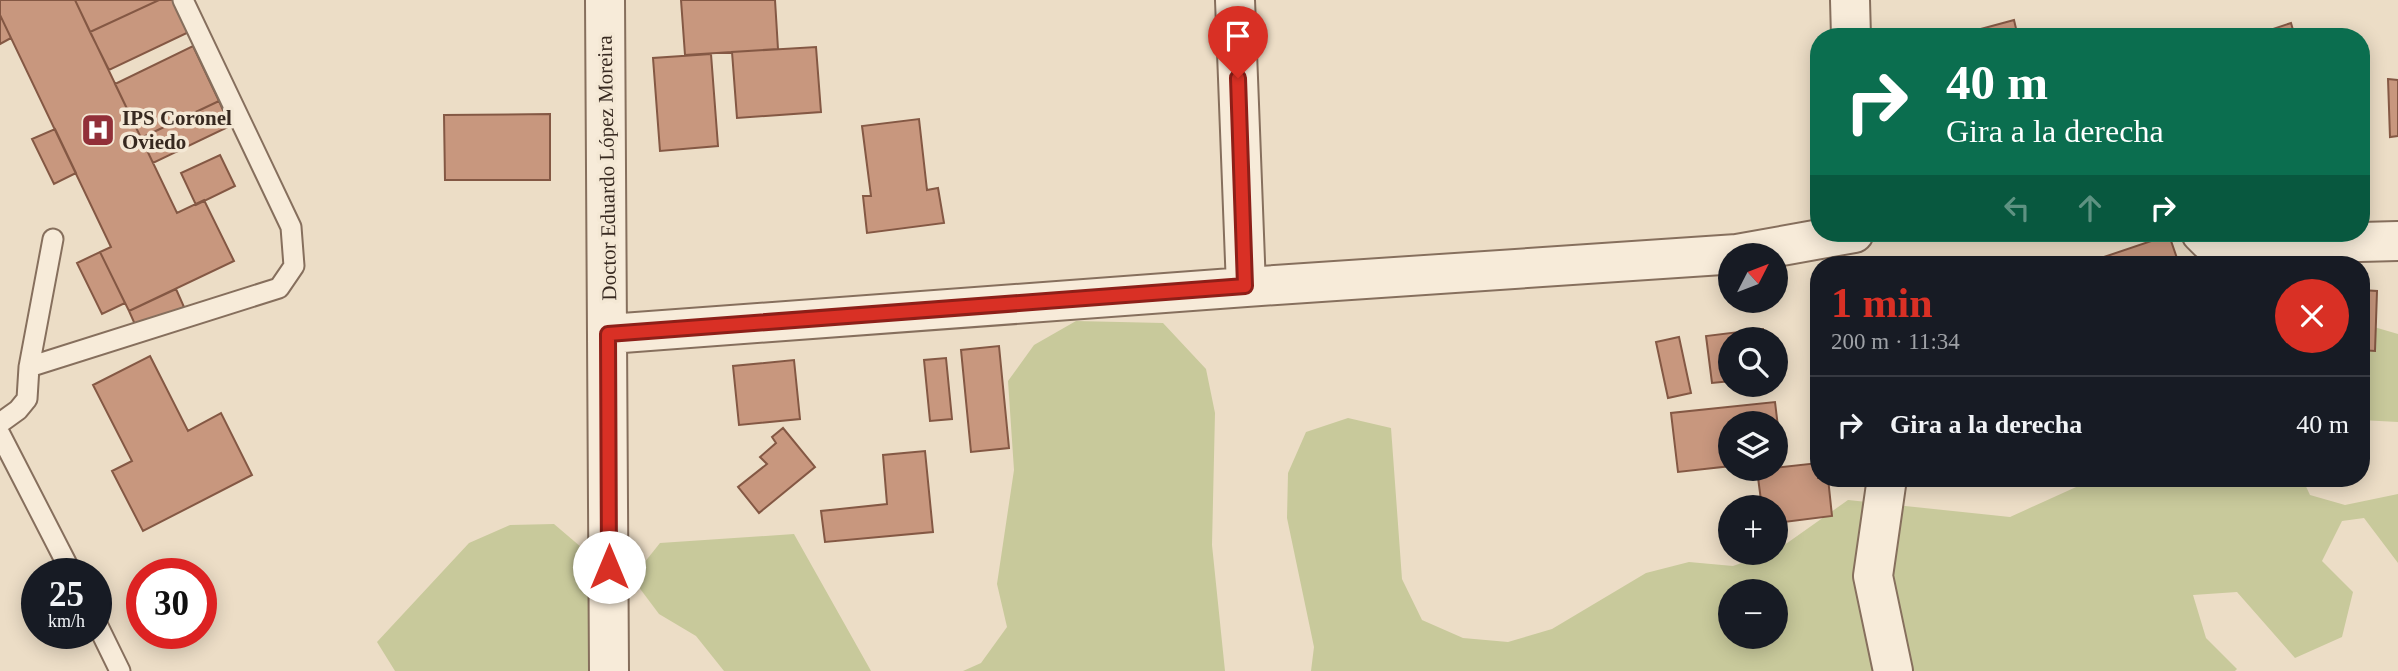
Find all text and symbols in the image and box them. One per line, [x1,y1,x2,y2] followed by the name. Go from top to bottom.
[1208,6,1268,78] pin
[1219,17,1257,55] icon: arrive
[593,34,621,301] street label: Doctor Eduardo López Moreira
[1946,55,2048,110] text: 40 m
[1831,56,1922,147] icon: right
[122,106,232,154] place label: IPS Coronel Oviedo
[79,111,117,149] hospital icon: IPS Coronel Oviedo
[1946,113,2164,149] text: Gira a la derecha
[1998,189,2036,227] icon: left
[2071,189,2109,227] icon: ahead
[2144,189,2182,227] icon: right
[1718,243,1788,313] north arrow
[1718,243,1788,649] map controls
[2275,279,2349,353] button: close
[1831,280,1933,326] text: 1 min
[1718,327,1788,397] button: search
[1831,329,1960,354] text: 200 m · 11:34
[1831,406,1869,444] icon: right
[1890,410,2082,439] text: Gira a la derecha
[2296,410,2349,439] text: 40 m
[1718,411,1788,481] button: layers
[1718,495,1788,565] button: +
[572,530,646,604] position arrow
[126,558,217,649] speed limit sign: 30
[49,575,84,614] text: 25
[1718,579,1788,649] button: −
[48,611,85,631] text: km/h

